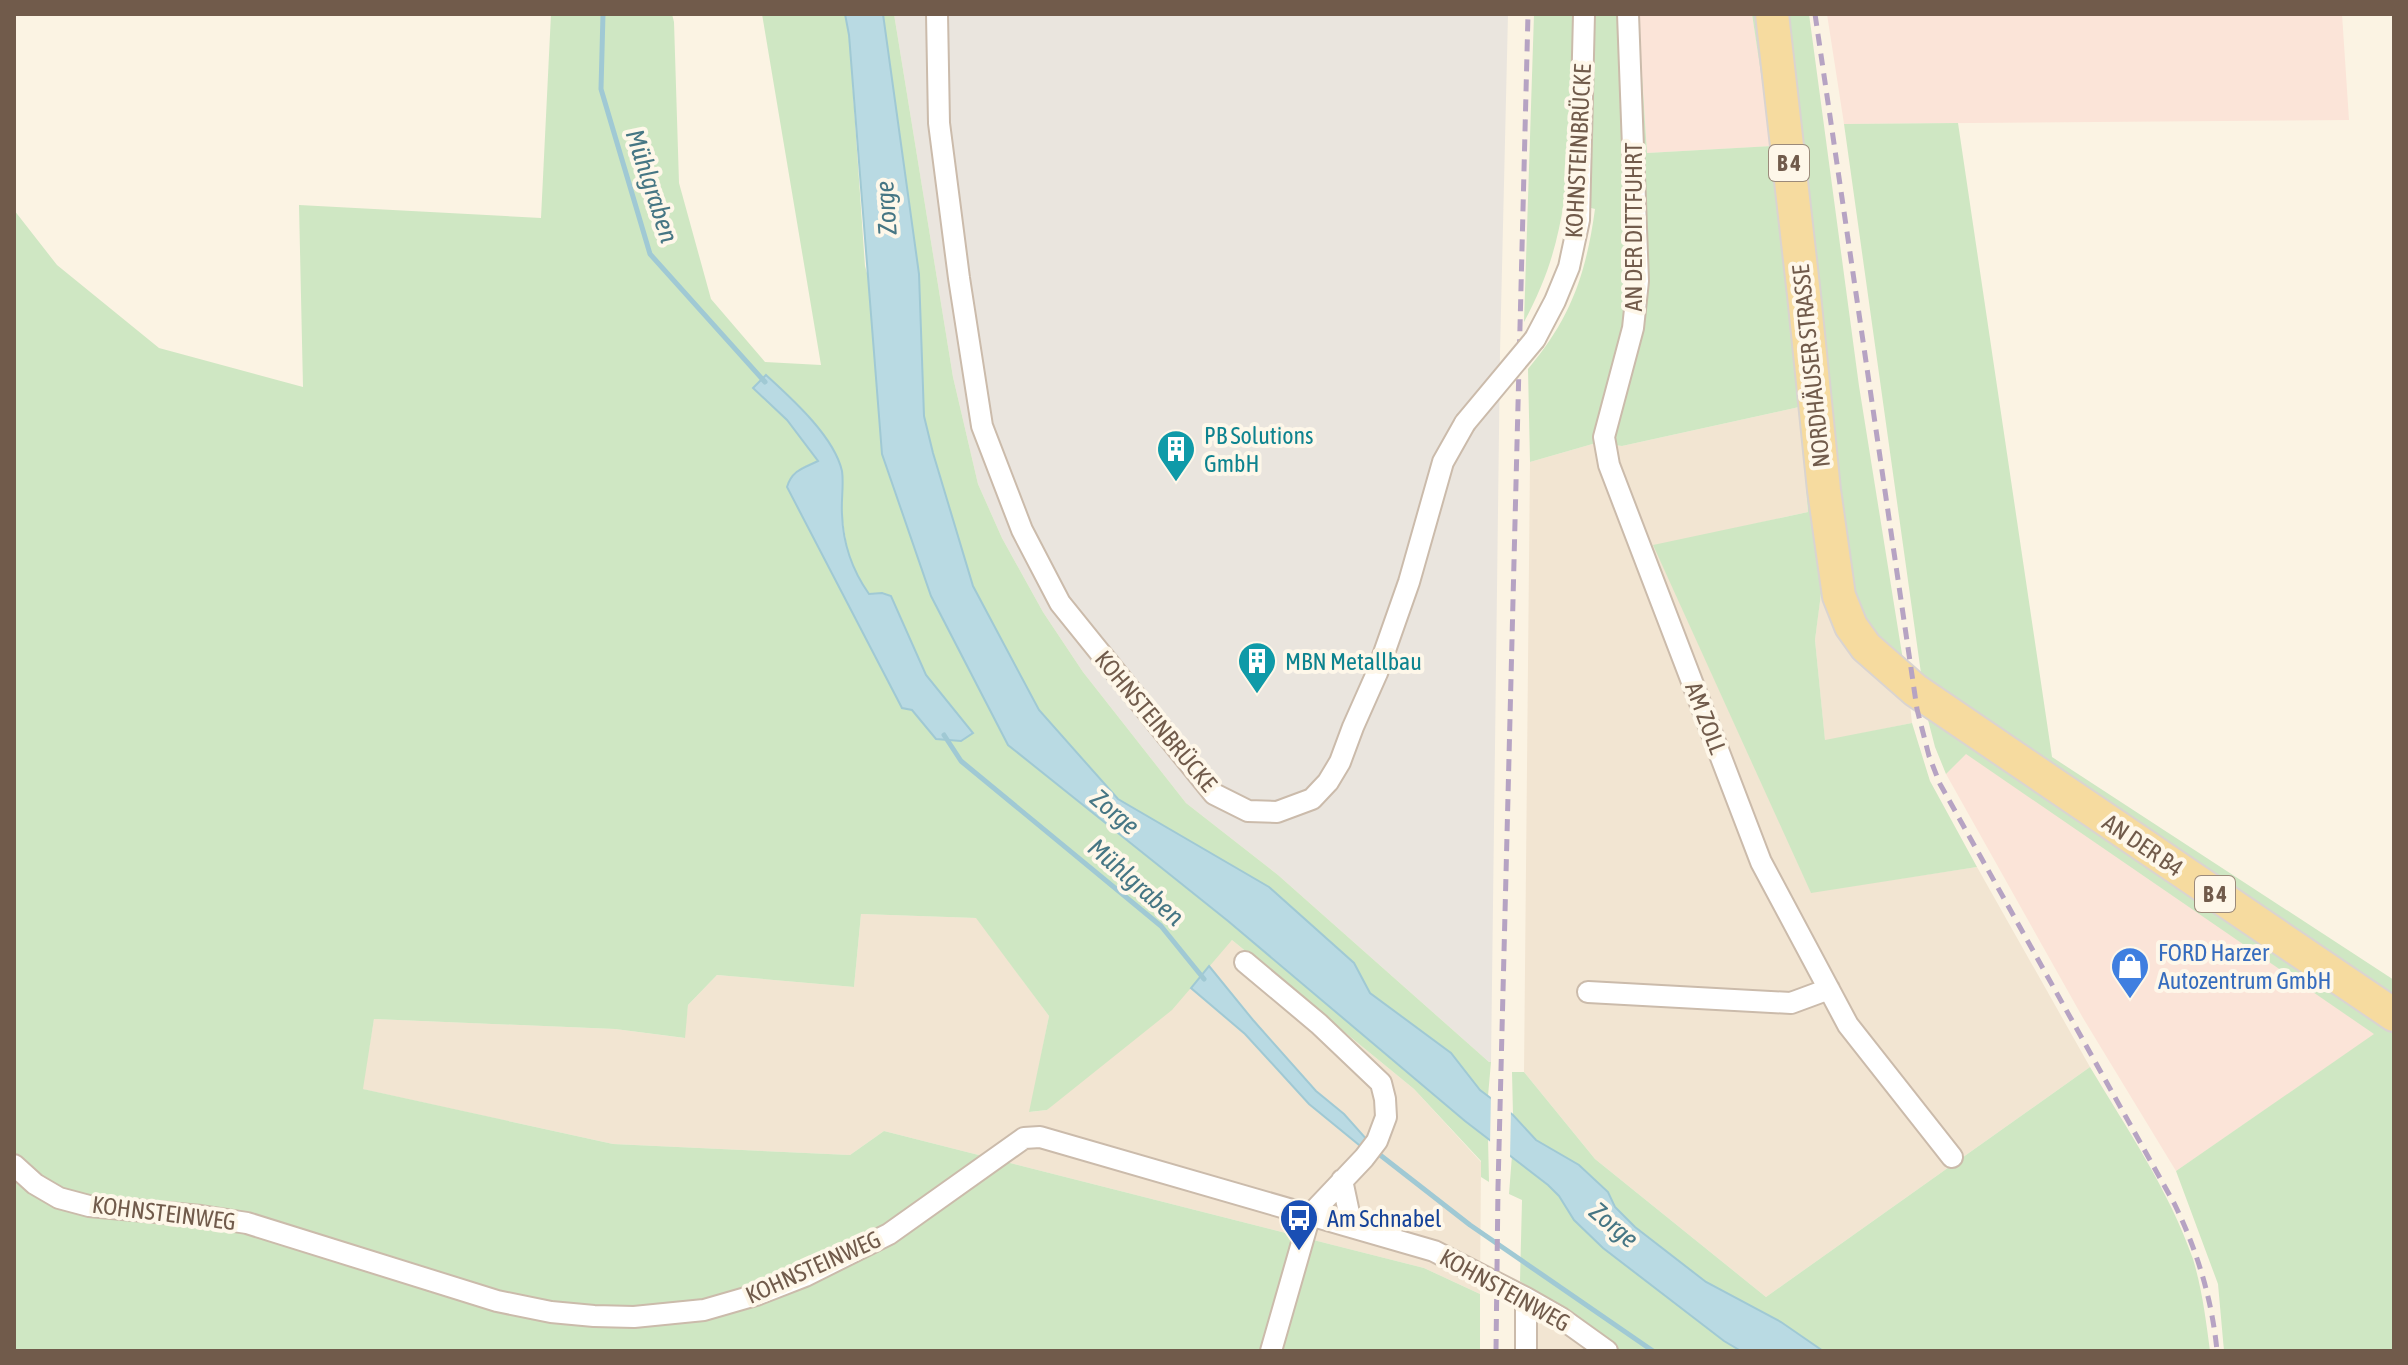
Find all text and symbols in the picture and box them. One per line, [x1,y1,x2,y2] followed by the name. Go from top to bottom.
[1560,63,1596,239] street label: KOHNSTEINBRÜCKE
[620,126,684,247] water label: Mühlgraben
[1620,142,1647,312] street label: AN DER DITTFUHRT
[1769,145,1809,181] road number: B 4
[869,180,903,236] water label: Zorge
[1787,263,1835,469] street label: NORDHÄUSER STRASSE
[1204,422,1314,477] place label: PB Solutions GmbH
[1155,428,1197,483] building icon: PB Solutions GmbH
[1236,640,1278,695] building icon: MBN Metallbau
[1090,645,1222,797] street label: KOHNSTEINBRÜCKE
[1285,648,1422,675] place label: MBN Metallbau
[1680,678,1732,758] street label: AM ZOLL
[1085,783,1145,841] water label: Zorge
[2098,808,2188,882] street label: AN DER B4
[1082,832,1190,932] water label: Mühlgraben
[2195,876,2235,912] road number: B 4
[2158,939,2331,994] place label: FORD Harzer Autozentrum GmbH
[2109,945,2151,1000] shop icon: FORD Harzer Autozentrum GmbH
[91,1191,237,1235] street label: KOHNSTEINWEG
[1584,1196,1644,1254] water label: Zorge
[1278,1197,1320,1252] bus stop icon: Am Schnabel
[1327,1205,1442,1232] place label: Am Schnabel
[741,1225,885,1309] street label: KOHNSTEINWEG
[1435,1243,1575,1337] street label: KOHNSTEINWEG

